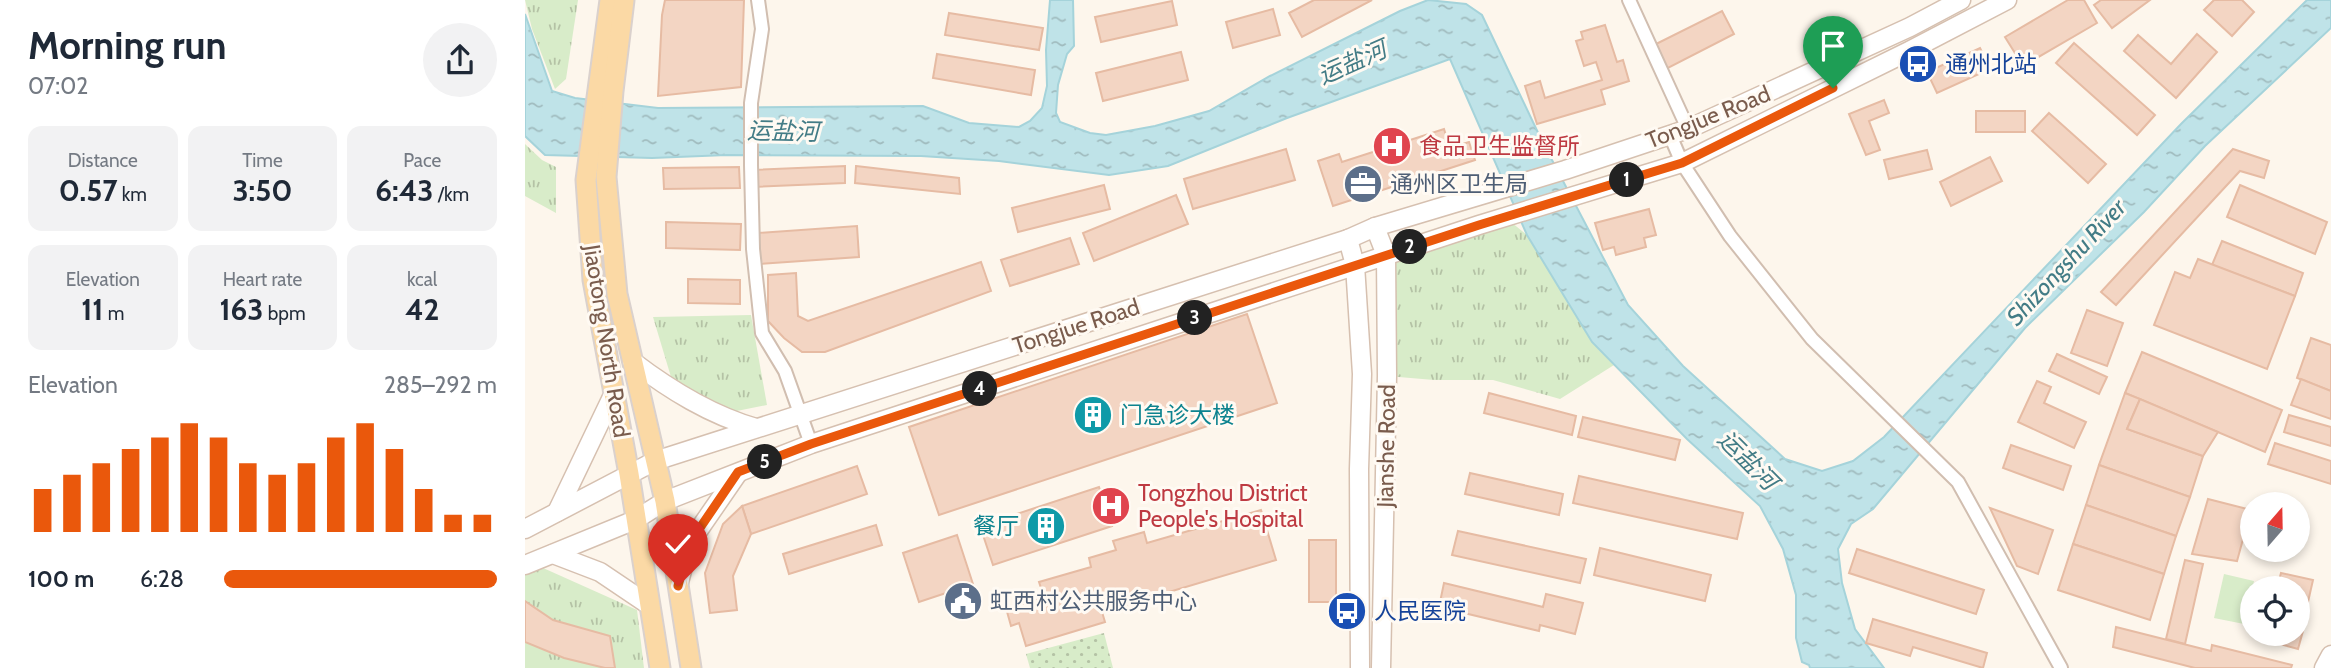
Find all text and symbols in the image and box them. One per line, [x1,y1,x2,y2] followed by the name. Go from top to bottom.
[1803,16,1863,88] pin
[28,22,227,69] text: Morning run
[423,23,497,97] button: share
[1814,27,1852,65] icon: arrive
[1313,32,1394,90] water label: 运盐河
[1897,43,1939,85] bus stop icon: 通州北站
[1945,50,2037,78] place label: 通州北站
[28,72,88,100] text: 07:02
[1642,79,1774,155] street label: Tongjue Road
[747,116,823,146] water label: 运盐河
[1371,125,1413,167] hospital icon: 食品卫生监督所
[1419,132,1580,160] place label: 食品卫生监督所
[68,149,138,172] text: Distance
[242,149,283,172] text: Time
[403,149,441,172] text: Pace
[1609,162,1645,198] pin: 1
[1342,163,1384,205] office icon: 通州区卫生局
[1623,168,1630,191] text: 1
[1390,170,1528,198] place label: 通州区卫生局
[59,172,118,209] text: 0.57
[232,172,293,209] text: 3:50
[375,172,434,209] text: 6:43
[118,183,147,206] text: km
[434,183,469,206] text: /km
[2000,192,2133,331] water label: Shizongshu River
[1393,230,1428,264] pin: 2
[1404,235,1415,258] text: 2
[578,242,636,439] street label: Jiaotong North Road
[66,268,140,291] text: Elevation
[223,268,302,291] text: Heart rate
[407,268,437,291] text: kcal
[81,291,103,328] text: 11
[219,291,264,328] text: 163
[405,291,439,328] text: 42
[1009,292,1143,360] street label: Tongjue Road
[1177,300,1213,336] pin: 3
[103,302,124,325] text: m
[264,302,306,325] text: bpm
[1189,306,1200,329] text: 3
[28,371,118,399] text: Elevation
[384,371,497,399] text: 285–292 m
[963,372,997,406] pin: 4
[974,377,985,400] text: 4
[1371,384,1401,509] street label: Jianshe Road
[1072,394,1114,436] building icon: 门急诊大楼
[1120,401,1235,429] place label: 门急诊大楼
[1712,424,1787,499] water label: 运盐河
[747,444,783,480] pin: 5
[759,450,770,473] text: 5
[1138,479,1308,533] place label: Tongzhou District People's Hospital
[1090,485,1132,527] hospital icon: Tongzhou District People's Hospital
[2240,492,2310,562] north arrow
[2240,492,2310,646] map controls
[1025,505,1067,547] building icon: 餐厅
[973,512,1019,540] place label: 餐厅
[648,514,708,586] pin
[659,525,697,563] icon: check
[28,565,94,593] text: 100 m
[140,565,184,593] text: 6:28
[2240,576,2310,646] button: locate
[942,580,984,622] public building icon: 虹西村公共服务中心
[990,587,1197,615] place label: 虹西村公共服务中心
[1326,590,1368,632] bus stop icon: 人民医院
[1374,597,1466,625] place label: 人民医院

